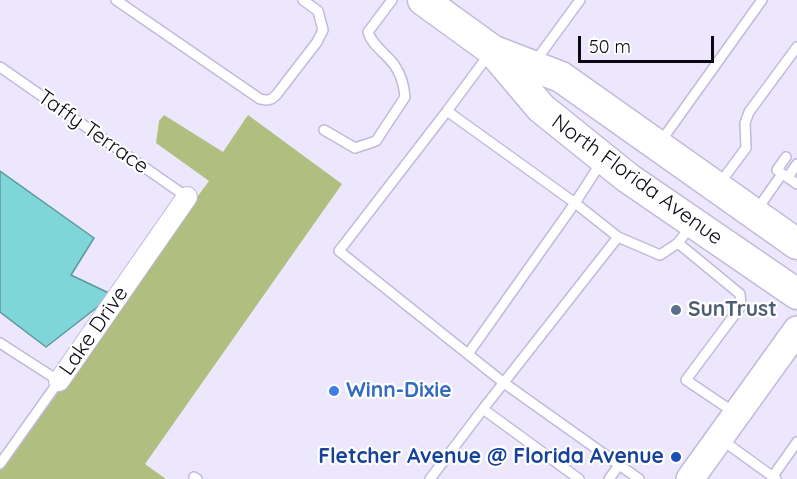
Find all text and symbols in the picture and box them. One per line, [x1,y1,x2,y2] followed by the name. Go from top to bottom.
[581,24,718,62] scale bar
[589,35,631,58] text: 50 m
[33,85,153,179] street label: Taffy Terrace
[546,109,728,251] street label: North Florida Avenue
[54,282,134,380] street label: Lake Drive
[688,297,777,323] place label: SunTrust
[669,303,683,317] marker: SunTrust
[346,378,452,404] place label: Winn-Dixie
[327,384,341,398] marker: Winn-Dixie
[318,444,664,470] place label: Fletcher Avenue @ Florida Avenue
[669,450,683,464] marker: Fletcher Avenue @ Florida Avenue

